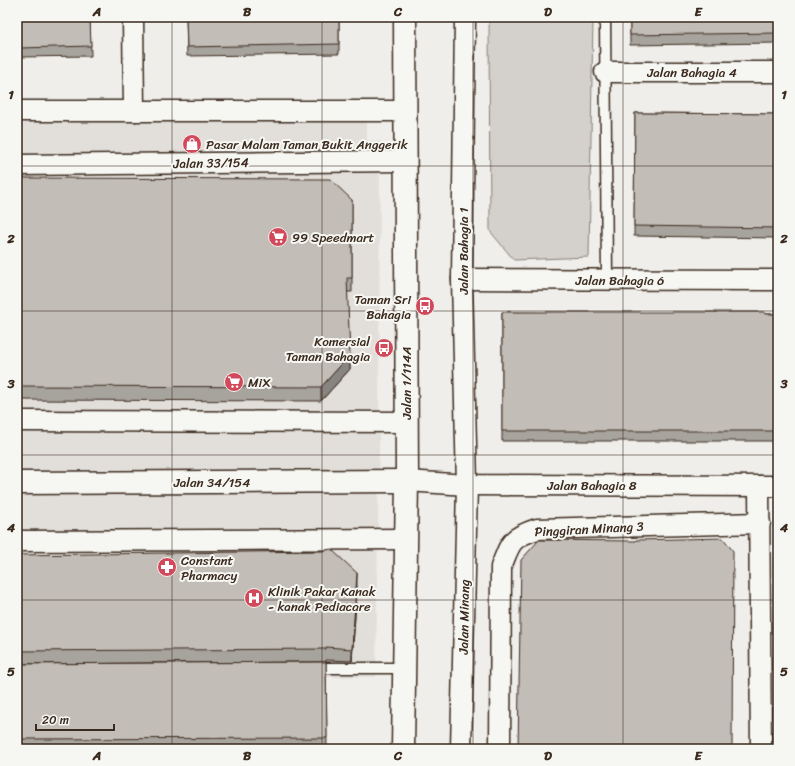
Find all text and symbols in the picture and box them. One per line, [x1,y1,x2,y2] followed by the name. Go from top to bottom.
[92,0,101,23] text: A
[243,0,252,23] text: B
[393,0,403,23] text: C
[544,0,552,23] text: D
[694,0,703,23] text: E
[646,61,737,84] street label: Jalan Bahagia 4
[8,83,14,106] text: 1
[781,83,787,106] text: 1
[181,133,203,155] shop icon: Pasar Malam Taman Bukit Anggerik
[206,133,408,156] place label: Pasar Malam Taman Bukit Anggerik
[172,151,249,175] street label: Jalan 33/154
[452,207,475,296] street label: Jalan Bahagia 1
[267,226,289,248] supermarket icon: 99 Speedmart
[292,226,374,249] place label: 99 Speedmart
[6,227,15,250] text: 2
[779,227,788,250] text: 2
[575,269,664,292] street label: Jalan Bahagia 6
[354,288,411,326] place label: Taman Sri Bahagia
[414,295,436,317] bus stop icon: Taman Sri Bahagia
[286,330,370,368] place label: Komersial Taman Bahagia
[373,337,395,359] bus stop icon: Komersial Taman Bahagia
[395,346,418,421] street label: Jalan 1/114A
[223,371,245,393] supermarket icon: MiX
[248,371,271,394] place label: MiX
[6,372,15,395] text: 3
[779,372,788,395] text: 3
[173,471,250,494] street label: Jalan 34/154
[546,474,637,497] street label: Jalan Bahagia 8
[534,515,644,543] street label: Pinggiran Minang 3
[6,516,16,539] text: 4
[779,516,789,539] text: 4
[181,549,238,587] place label: Constant Pharmacy
[156,556,178,578] pharmacy icon: Constant Pharmacy
[452,579,476,656] street label: Jalan Minang
[268,580,376,618] place label: Klinik Pakar Kanak - kanak Pediacare
[243,587,265,609] hospital icon: Klinik Pakar Kanak - kanak Pediacare
[7,660,15,683] text: 5
[780,660,788,683] text: 5
[36,706,114,732] scale bar
[42,709,69,731] text: 20 m
[92,744,101,766] text: A
[243,744,252,766] text: B
[393,744,403,766] text: C
[544,744,552,766] text: D
[694,744,703,766] text: E

